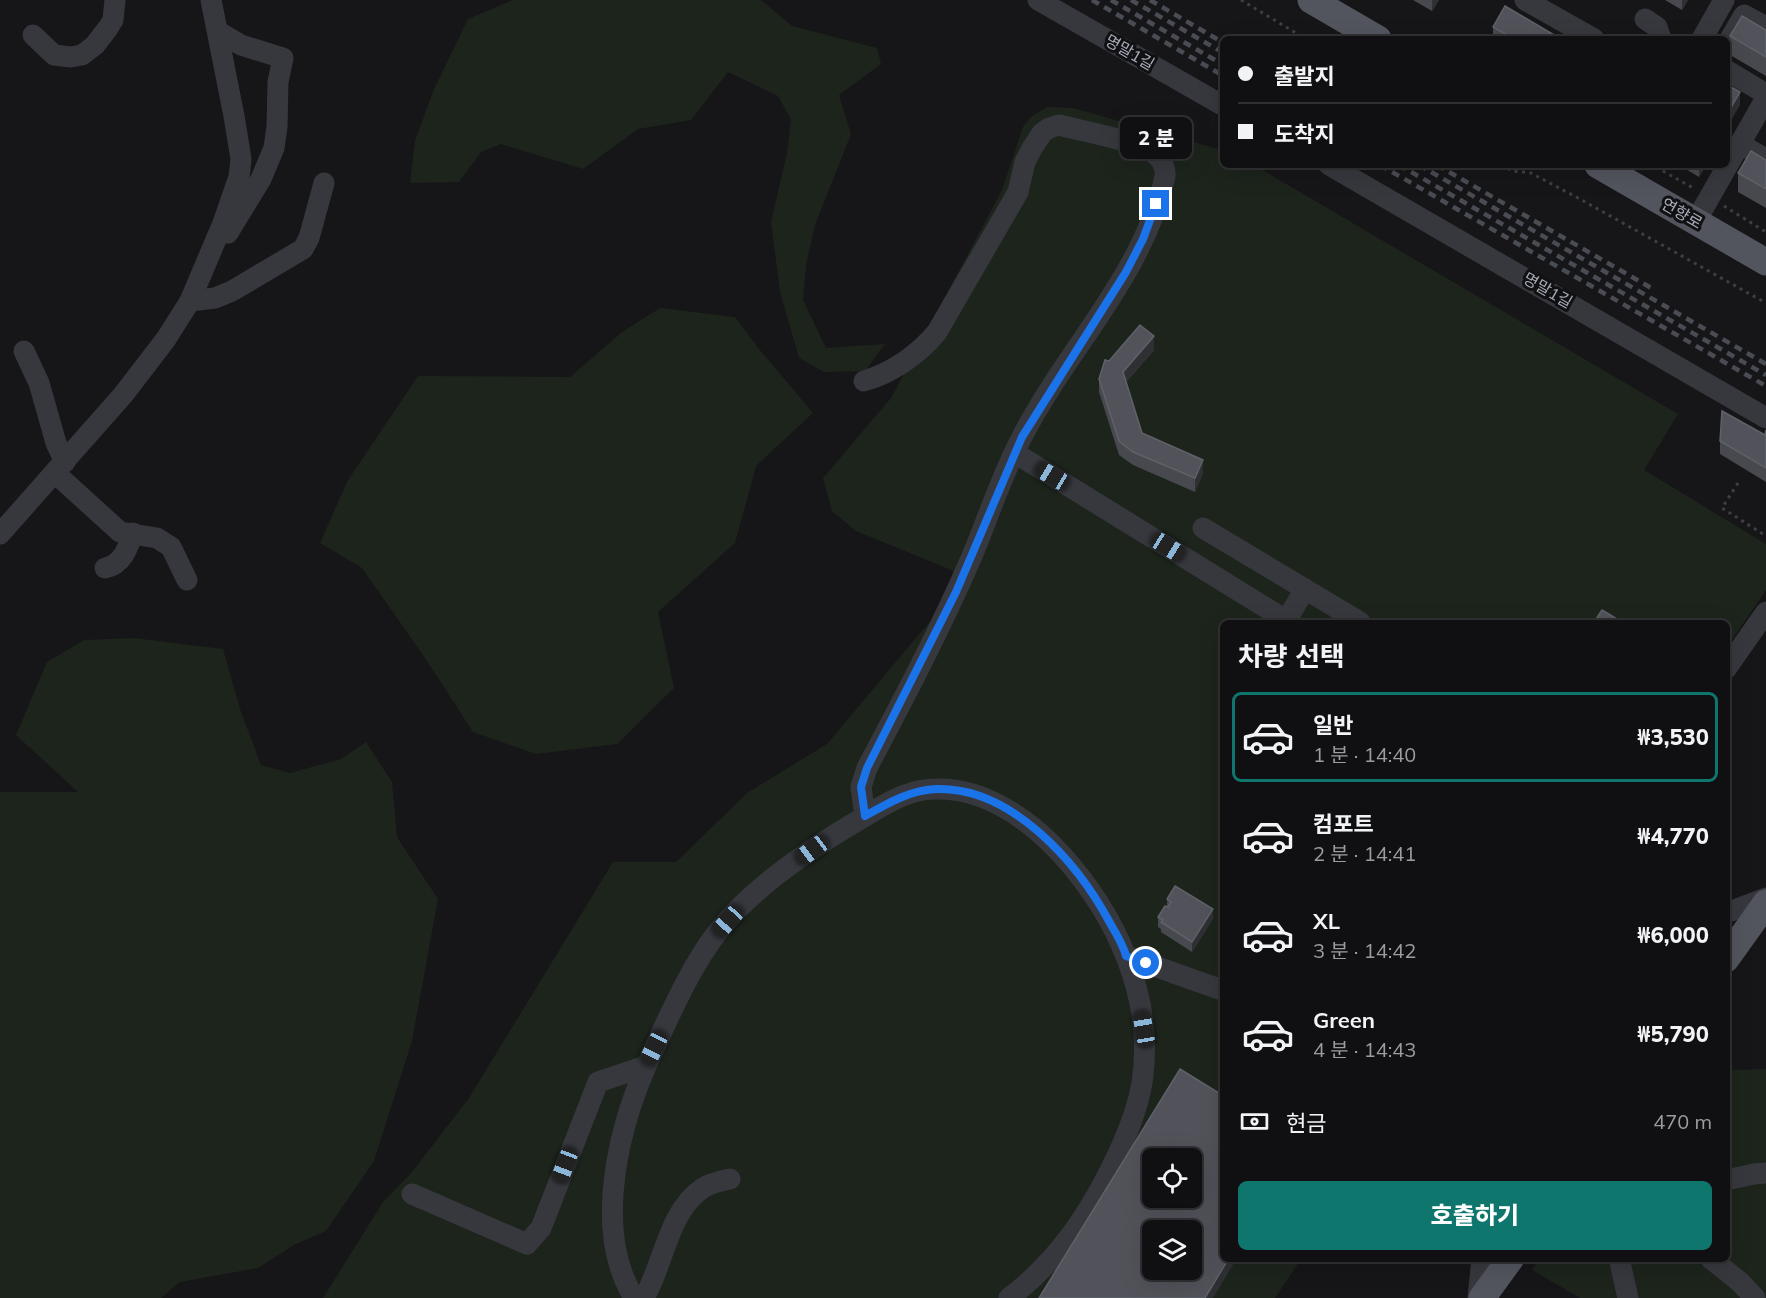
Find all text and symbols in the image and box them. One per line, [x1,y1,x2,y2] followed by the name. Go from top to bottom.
[1102,30,1158,74] street label: 명말1길
[1274,62,1335,90] text: 출발지
[1120,117,1192,159] callout: 2 분
[1274,120,1335,148] text: 도착지
[1138,125,1174,150] text: 2 분
[1142,190,1169,217] route end
[1658,193,1706,233] street label: 연향로
[1520,268,1576,312] street label: 명말1길
[1032,459,1072,493] car
[1148,530,1188,564] car
[1238,639,1345,673] text: 차량 선택
[1241,710,1295,764] icon: car
[1313,711,1353,739] text: 일반
[1637,723,1709,751] text: ₩3,530
[1313,742,1416,767] text: 1 분 · 14:40
[1241,809,1295,863] icon: car
[1313,810,1374,838] text: 컴포트
[1637,822,1709,850] text: ₩4,770
[792,832,832,868] car
[1313,841,1416,866] text: 2 분 · 14:41
[709,902,747,940] car
[1313,907,1340,935] text: XL
[1241,908,1295,962] icon: car
[1637,921,1709,949] text: ₩6,000
[1313,938,1416,963] text: 3 분 · 14:42
[1132,949,1159,976] route start
[1313,1006,1375,1034] text: Green
[1241,1007,1295,1061] icon: car
[1132,1010,1156,1048] car
[1637,1020,1709,1048] text: ₩5,790
[638,1028,670,1068] car
[1313,1037,1416,1062] text: 4 분 · 14:43
[1238,1105,1271,1138] icon: cash
[1286,1109,1326,1137] text: 현금
[1653,1109,1712,1134] text: 470 m
[550,1145,580,1185] car
[1142,1148,1202,1280] map controls
[1142,1148,1202,1208] button: locate
[1238,1181,1712,1250] button: 호출하기
[1142,1220,1202,1280] button: layers

